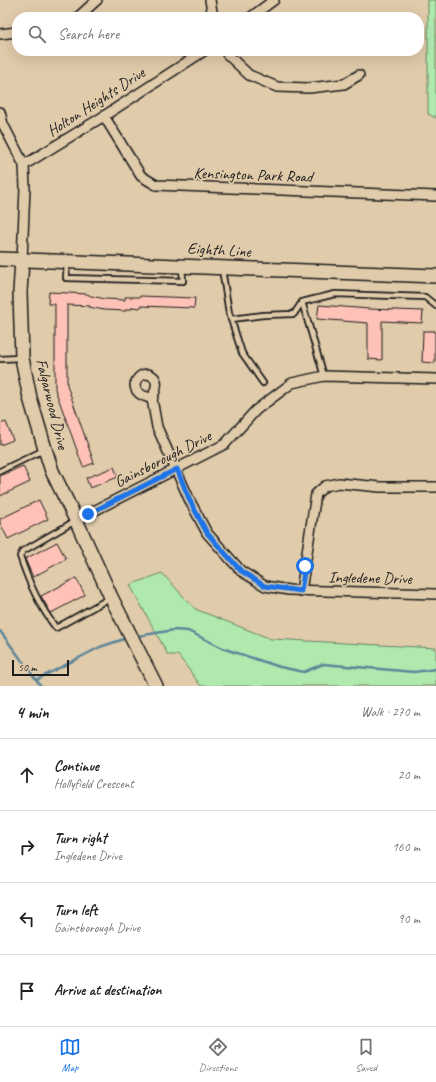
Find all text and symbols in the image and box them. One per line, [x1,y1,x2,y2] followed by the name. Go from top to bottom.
[12,12,424,56] search box
[26,23,48,45] icon: search
[58,25,119,44] text: Search here
[43,62,150,141] street label: Holton Heights Drive
[193,163,315,187] street label: Kensington Park Road
[187,238,253,262] street label: Eighth Line
[31,357,73,453] street label: Falgarwood Drive
[111,425,216,492] street label: Gainsborough Drive
[79,505,97,523] route end
[296,557,314,575] route start
[328,567,414,589] street label: Ingledene Drive
[12,658,69,677] scale bar
[18,660,37,674] text: 50 m
[16,702,49,723] text: 4 min
[361,704,420,720] text: Walk · 270 m
[54,757,99,776] text: Continue
[16,764,38,786] icon: ahead
[398,767,420,783] text: 20 m
[54,776,134,792] text: Hollyfield Crescent
[54,829,107,848] text: Turn right
[16,836,38,858] icon: right
[392,839,420,855] text: 160 m
[54,848,122,864] text: Ingledene Drive
[54,901,97,920] text: Turn left
[16,908,38,930] icon: left
[398,911,420,927] text: 90 m
[54,920,140,936] text: Gainsborough Drive
[16,980,38,1002] icon: arrive
[54,981,161,1000] text: Arrive at destination
[59,1036,81,1074] tab: Map
[199,1036,237,1074] tab: Directions
[355,1036,377,1074] tab: Saved

